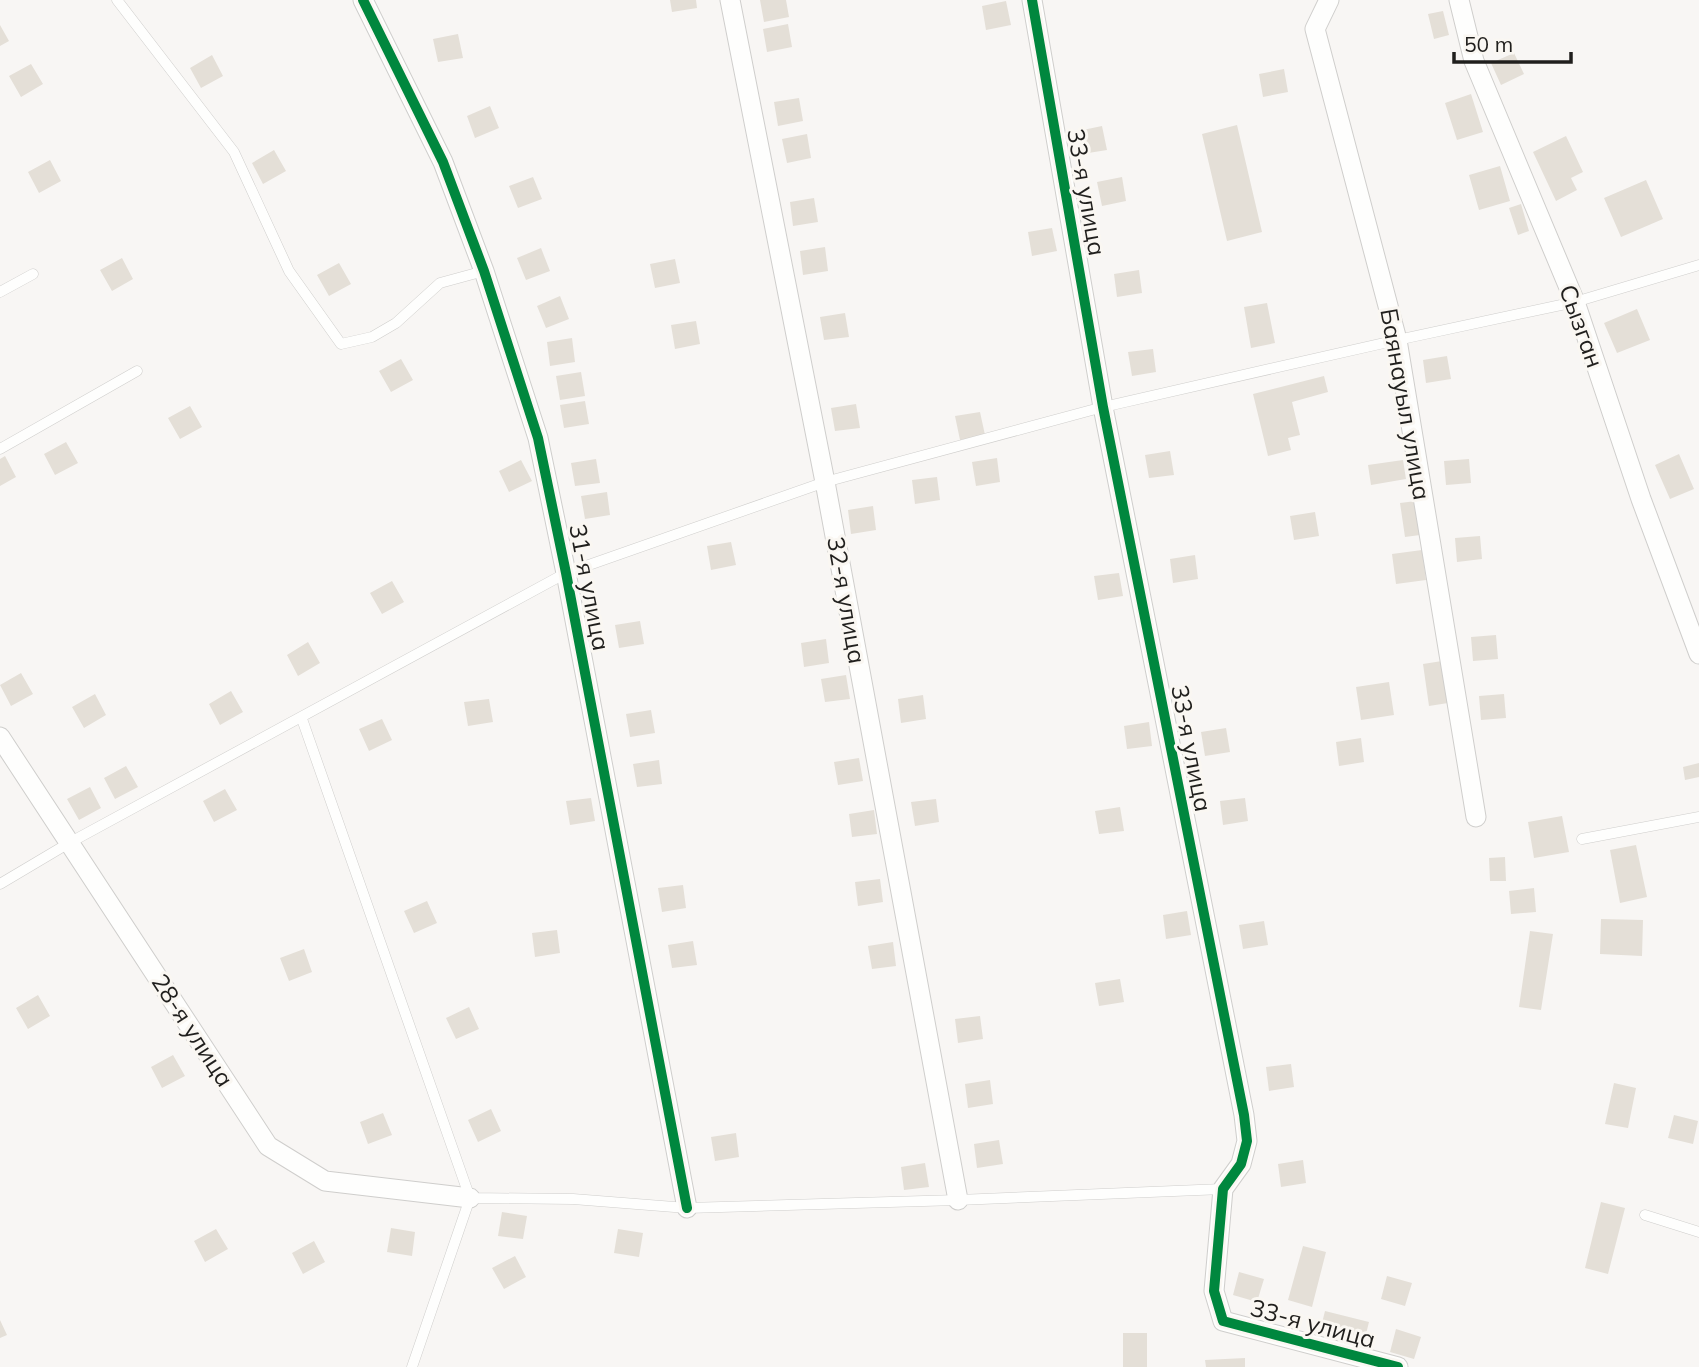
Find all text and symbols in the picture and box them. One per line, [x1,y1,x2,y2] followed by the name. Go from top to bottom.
[1454,21,1571,65] scale bar
[1464,31,1513,57] text: 50 m
[1061,126,1113,258] street label: 33-я улица
[1553,280,1611,372] street label: Сызган
[1374,306,1438,502] street label: Баянауыл улица
[563,521,617,653] street label: 31-я улица
[821,534,873,666] street label: 32-я улица
[1165,682,1219,814] street label: 33-я улица
[145,968,241,1092] street label: 28-я улица
[1247,1292,1379,1354] street label: 33-я улица

